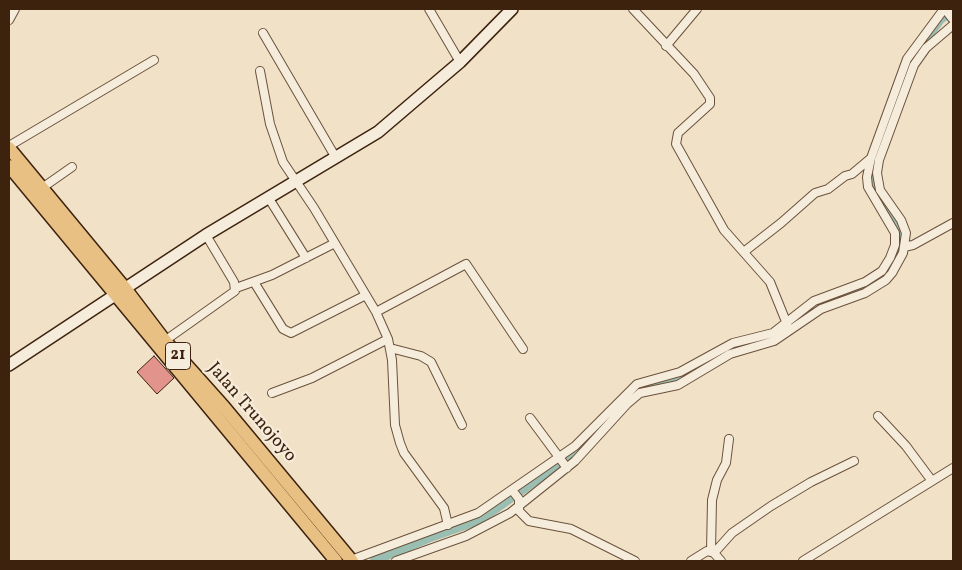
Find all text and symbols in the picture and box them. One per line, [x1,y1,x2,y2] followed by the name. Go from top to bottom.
[166,342,190,370] road number: 21
[202,359,300,467] street label: Jalan Trunojoyo

